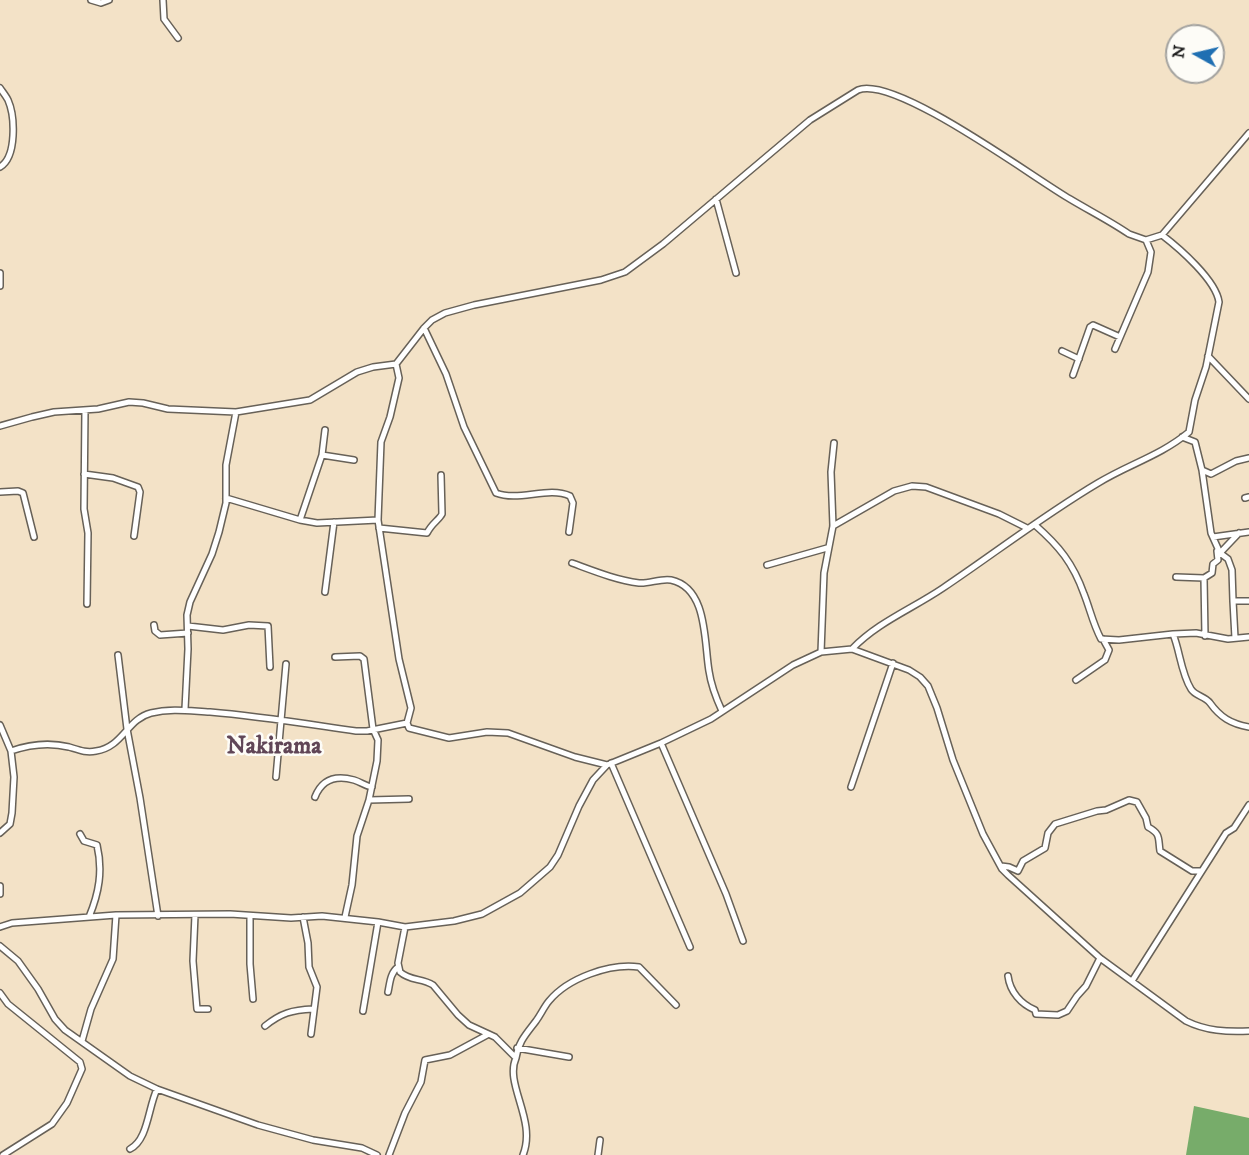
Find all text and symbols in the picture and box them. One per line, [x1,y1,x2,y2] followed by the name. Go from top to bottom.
[1165,24,1225,84] north arrow
[1168,44,1190,60] text: N
[227,734,321,762] district label: Nakirama

